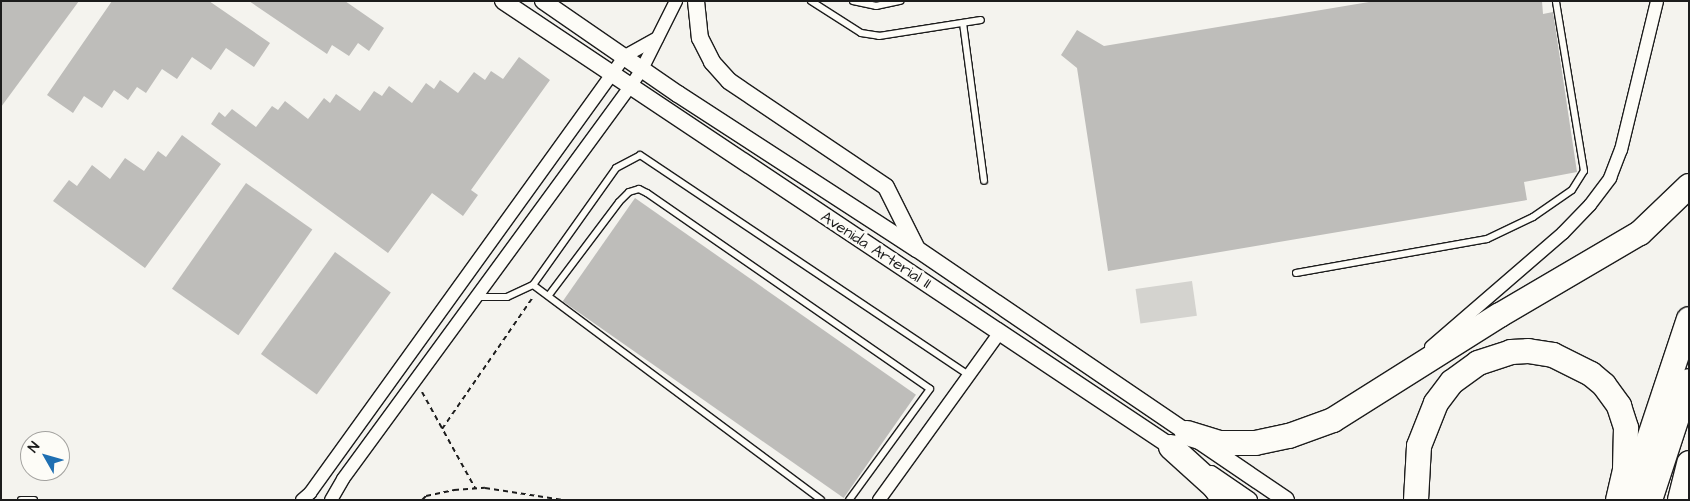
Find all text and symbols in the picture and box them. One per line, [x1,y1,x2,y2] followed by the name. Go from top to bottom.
[817,207,935,293] street label: Avenida Arterial II
[20,431,70,481] north arrow
[23,438,45,457] text: N

